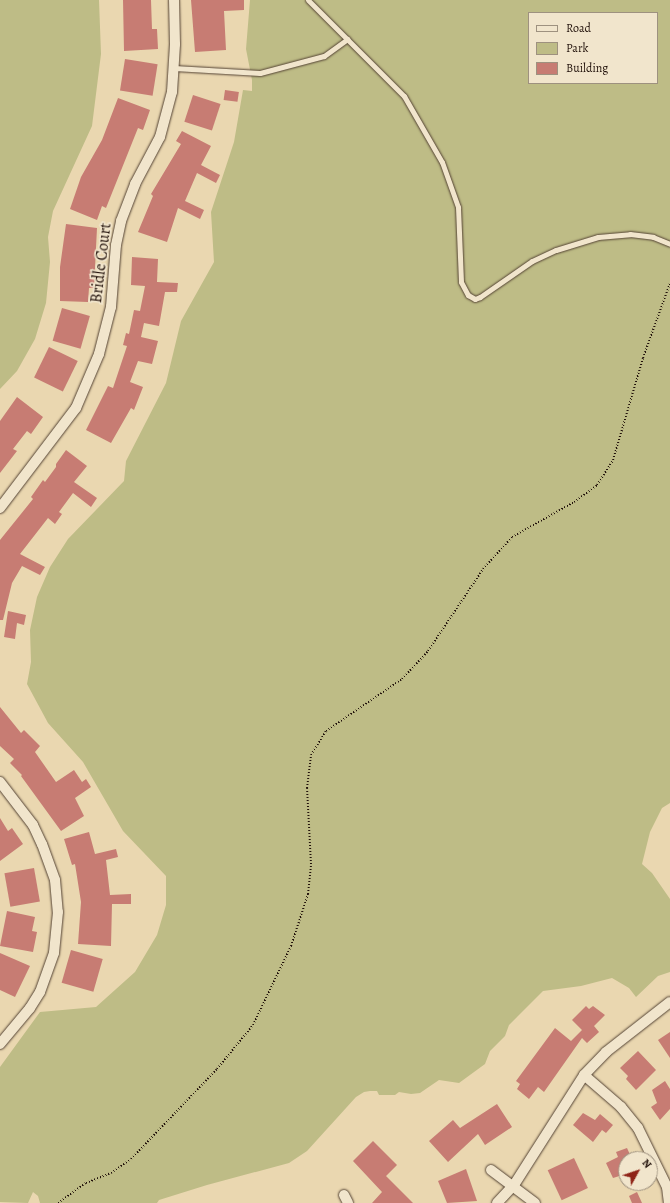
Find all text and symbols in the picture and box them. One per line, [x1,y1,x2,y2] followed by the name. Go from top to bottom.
[528,12,658,84] legend
[566,20,591,36] text: Road
[566,40,589,56] text: Park
[566,60,608,76] text: Building
[87,222,115,304] street label: Bridle Court
[618,1151,658,1191] north arrow
[638,1156,655,1171] text: N

